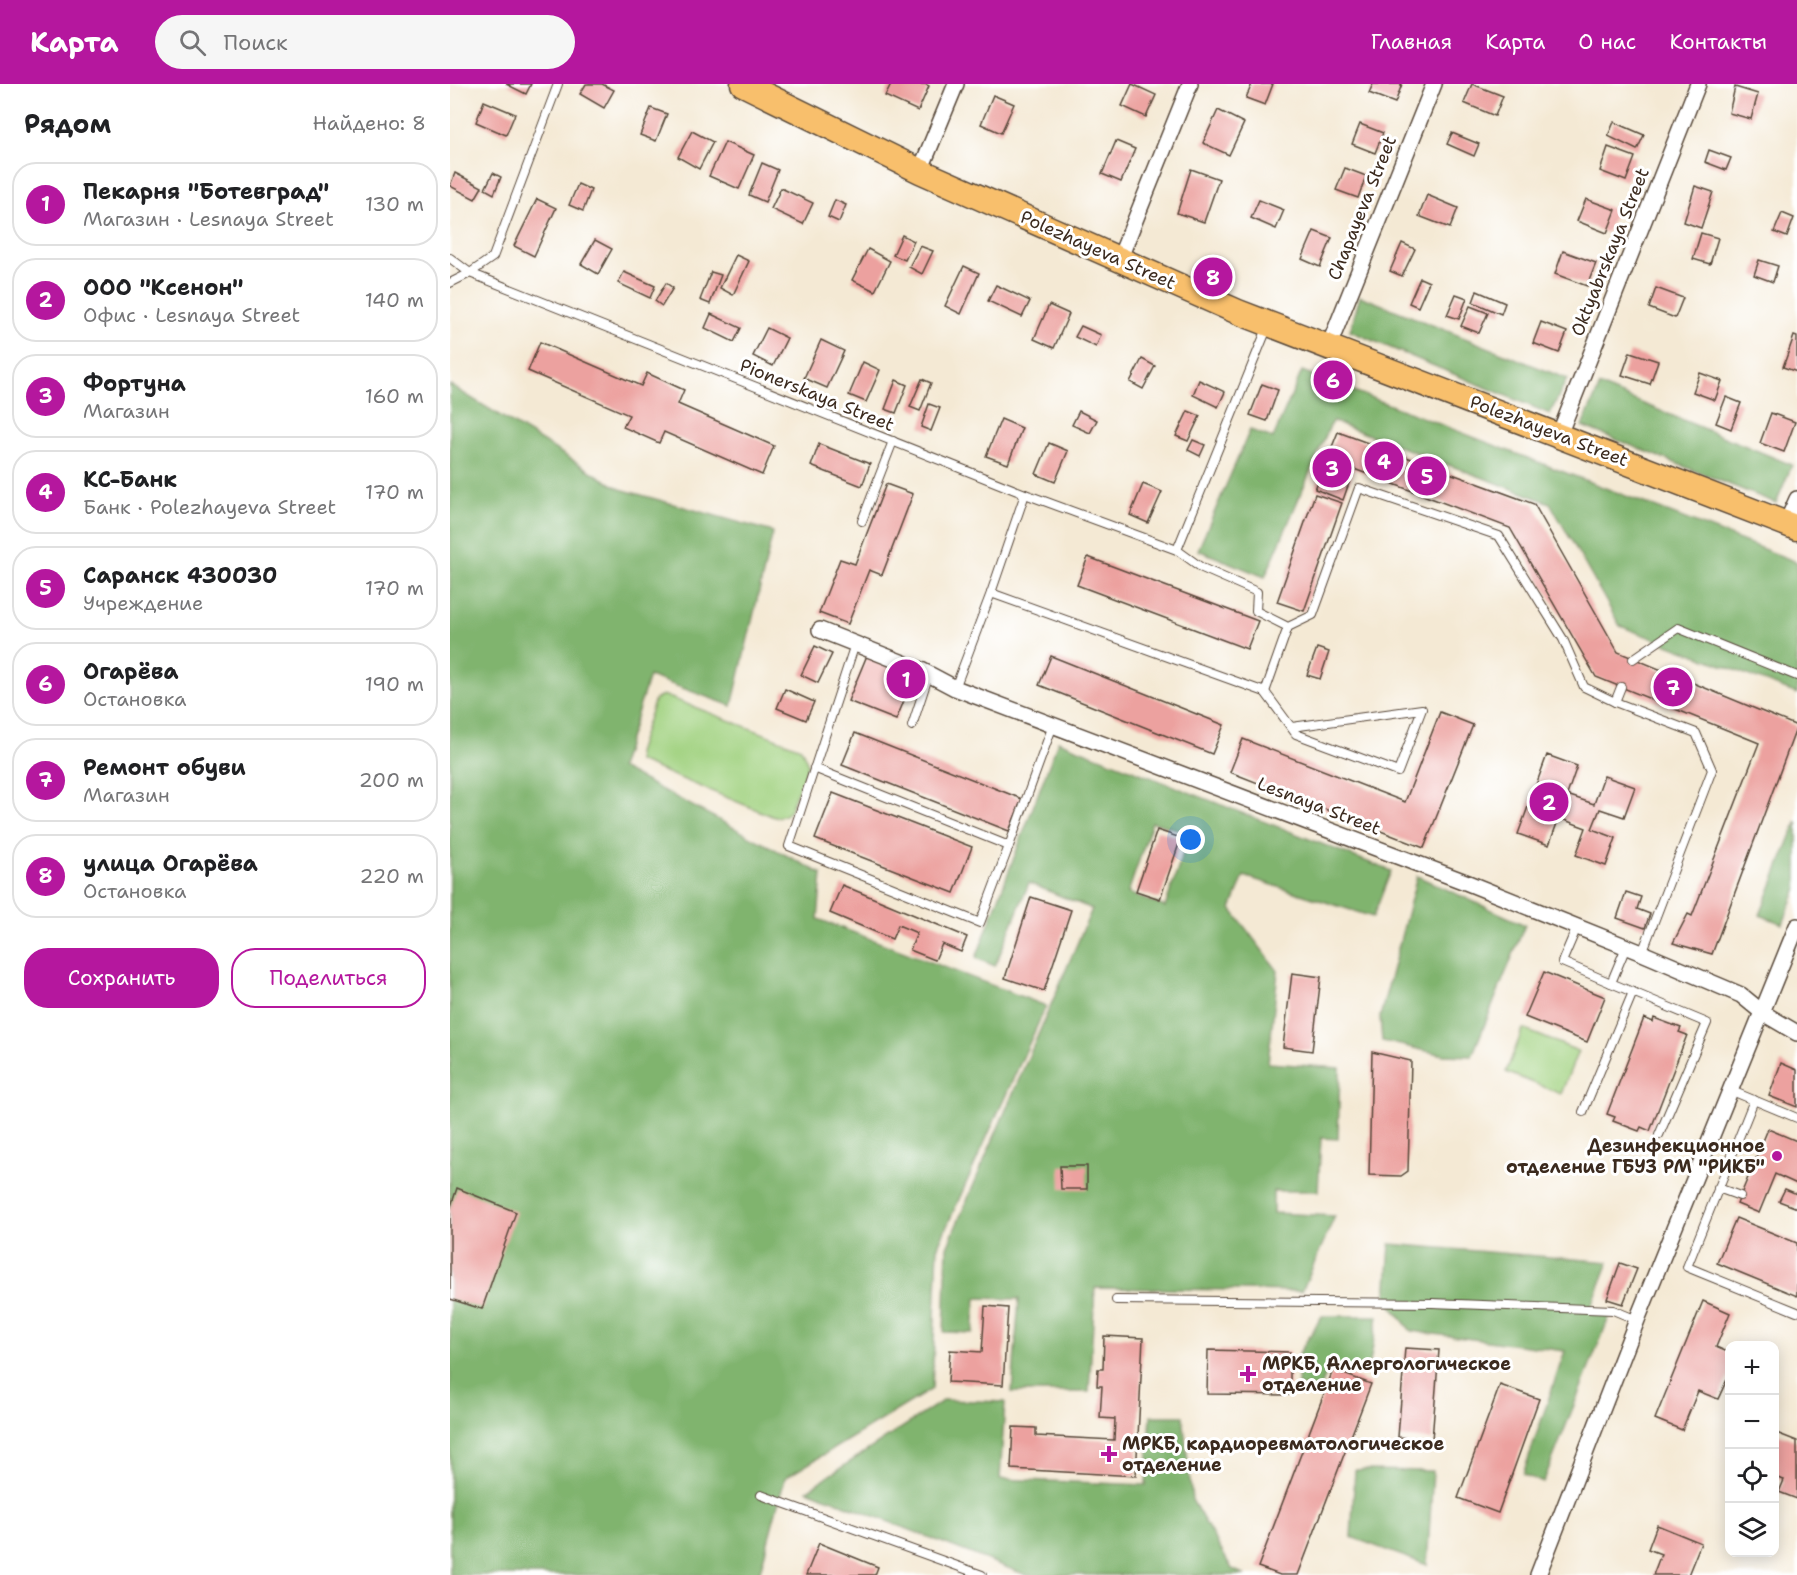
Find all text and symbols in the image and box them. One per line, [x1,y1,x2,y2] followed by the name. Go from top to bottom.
[155,15,575,69] search box
[30,23,119,61] text: Карта
[176,26,209,59] icon: search
[224,28,288,57] text: Поиск
[1371,28,1452,56] text: Главная
[1485,28,1545,56] text: Карта
[1578,28,1636,56] text: О нас
[1669,28,1767,56] text: Контакты
[24,106,111,141] text: Рядом
[313,110,426,136] text: Найдено: 8
[1322,132,1402,284] street label: Chapayeva Street
[1565,164,1655,340] street label: Oktyabrskaya Street
[83,177,329,206] text: Пекарня "Ботевград"
[41,191,50,217] text: 1
[365,191,424,217] text: 130 m
[1016,205,1180,295] street label: Polezhayeva Street
[83,206,334,232] text: Магазин · Lesnaya Street
[1194,254,1233,300] pin: 8
[83,273,244,302] text: ООО "Ксенон"
[39,287,53,313] text: 2
[365,287,424,313] text: 140 m
[83,302,300,328] text: Офис · Lesnaya Street
[736,353,898,437] street label: Pionerskaya Street
[1314,358,1352,402] pin: 6
[83,369,186,398] text: Фортуна
[39,383,53,409] text: 3
[365,383,424,409] text: 160 m
[1466,390,1632,472] street label: Polezhayeva Street
[83,398,170,424] text: Магазин
[1364,438,1404,484] pin: 4
[1312,446,1352,490] pin: 3
[1408,454,1446,498] pin: 5
[83,465,177,494] text: КС-Банк
[39,479,53,505] text: 4
[365,479,424,505] text: 170 m
[83,494,336,520] text: Банк · Polezhayeva Street
[83,561,277,590] text: Саранск 430030
[39,575,52,601] text: 5
[365,575,424,601] text: 170 m
[83,590,203,616] text: Учреждение
[886,656,926,702] pin: 1
[83,657,178,686] text: Огарёва
[1654,664,1692,710] pin: 7
[39,671,53,697] text: 6
[365,671,424,697] text: 190 m
[83,686,187,712] text: Остановка
[83,753,246,782] text: Ремонт обуви
[39,767,53,793] text: 7
[359,767,424,793] text: 200 m
[1254,771,1384,841] street label: Lesnaya Street
[1530,780,1568,824] pin: 2
[83,782,170,808] text: Магазин
[1176,825,1205,854] your location
[83,849,258,878] text: улица Огарёва
[39,863,53,889] text: 8
[360,863,424,889] text: 220 m
[83,878,187,904] text: Остановка
[24,948,219,1008] button: Сохранить
[231,948,426,1008] button: Поделиться
[1506,1134,1765,1179] place label: Дезинфекционное отделение ГБУЗ РМ "РИКБ"
[1770,1149,1784,1163] marker: Дезинфекционное отделение ГБУЗ РМ "РИКБ"
[1725,1341,1779,1557] map controls
[1725,1341,1779,1395] button: +
[1262,1352,1511,1397] place label: МРКБ, Аллергологическое отделение
[1239,1365,1257,1383] marker: МРКБ, Аллергологическое отделение
[1725,1395,1779,1449] button: −
[1122,1432,1444,1477] place label: МРКБ, кардиоревматологическое отделение
[1100,1445,1118,1463] marker: МРКБ, кардиоревматологическое отделение
[1725,1449,1779,1503] button: locate
[1725,1503,1779,1557] button: layers

